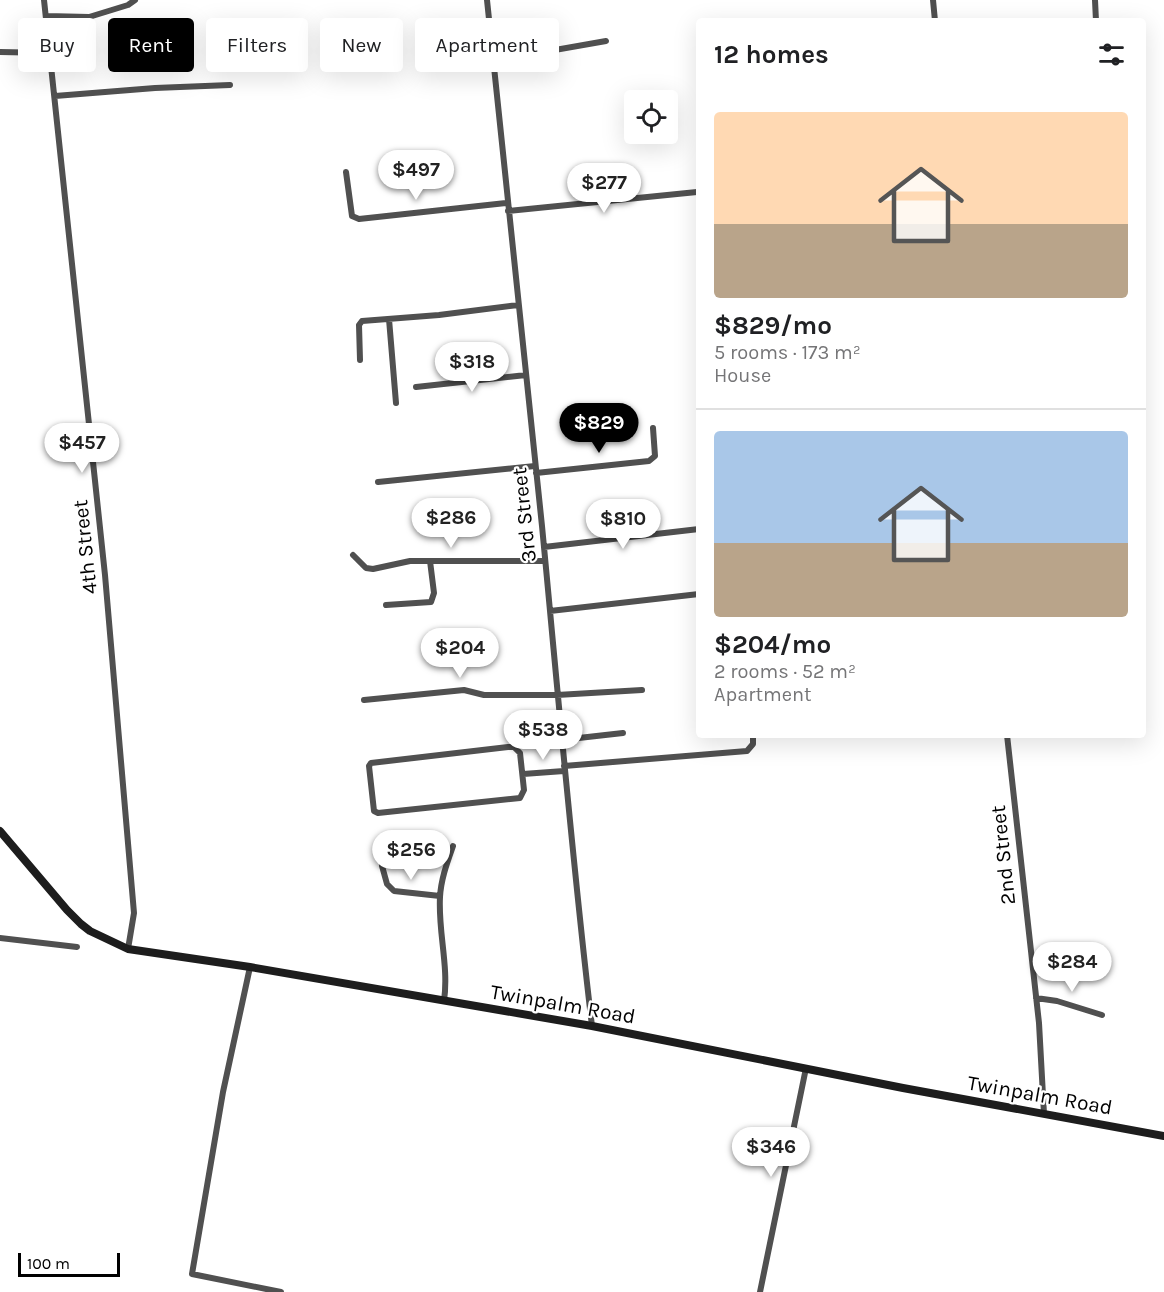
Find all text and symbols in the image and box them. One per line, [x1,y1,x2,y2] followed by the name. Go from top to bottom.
[18,18,96,72] chip: Buy
[108,18,194,72] chip: Rent
[206,18,308,72] chip: Filters
[320,18,403,72] chip: New
[415,18,559,72] chip: Apartment
[1095,38,1128,71] icon: filters
[714,39,829,70] text: 12 homes
[624,90,678,144] map controls
[624,90,678,144] button: locate
[380,150,452,201] pin: $497
[867,151,975,259] icon: home
[392,158,440,181] text: $497
[568,163,640,214] pin: $277
[581,171,627,194] text: $277
[714,310,832,341] text: $829/mo
[714,341,861,364] text: 5 rooms · 173 m²
[436,342,508,393] pin: $318
[449,350,495,373] text: $318
[714,364,771,387] text: House
[563,403,635,454] pin: $829
[573,411,625,434] text: $829
[46,423,118,474] pin: $457
[58,431,106,454] text: $457
[507,466,541,564] street label: 3rd Street
[867,470,975,578] icon: home
[68,498,102,595] street label: 4th Street
[415,498,487,549] pin: $286
[587,499,659,550] pin: $810
[426,506,476,529] text: $286
[600,507,646,530] text: $810
[424,628,496,679] pin: $204
[714,629,831,660] text: $204/mo
[435,636,485,659] text: $204
[714,660,856,683] text: 2 rooms · 52 m²
[714,683,812,706] text: Apartment
[507,710,579,761] pin: $538
[518,718,568,741] text: $538
[986,804,1020,906] street label: 2nd Street
[375,830,447,881] pin: $256
[386,838,436,861] text: $256
[1036,942,1108,993] pin: $284
[1047,950,1097,973] text: $284
[489,979,637,1029] street label: Twinpalm Road
[966,1070,1114,1120] street label: Twinpalm Road
[735,1127,807,1178] pin: $346
[746,1135,796,1158] text: $346
[18,1250,120,1278] scale bar
[27,1254,70,1273] text: 100 m

